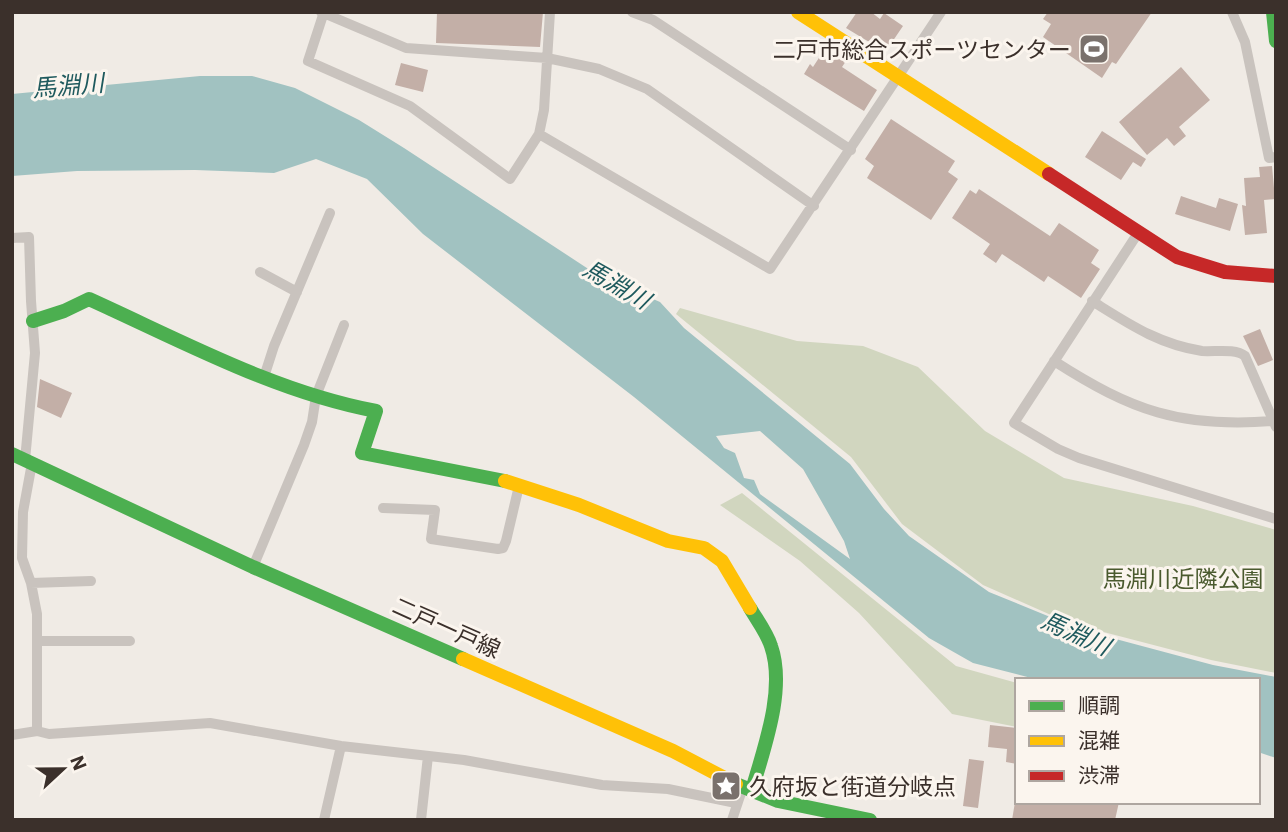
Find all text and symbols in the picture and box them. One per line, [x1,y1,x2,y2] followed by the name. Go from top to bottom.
[1077,32,1111,66] sports icon: 二戸市総合スポーツセンター
[772,34,1071,64] place label: 二戸市総合スポーツセンター
[31,66,108,104] water label: 馬淵川
[578,252,659,317] water label: 馬淵川
[1103,563,1264,593] park label: 馬淵川近隣公園
[388,590,506,664] street label: 二戸一戸線
[1037,604,1118,663] water label: 馬淵川
[1015,678,1260,804] legend
[1078,691,1120,719] text: 順調
[1078,726,1120,754] text: 混雑
[28,734,98,804] north arrow
[65,752,92,774] text: N
[1078,761,1120,789] text: 渋滞
[709,769,743,803] place icon: 久府坂と街道分岐点
[749,771,956,801] place label: 久府坂と街道分岐点

